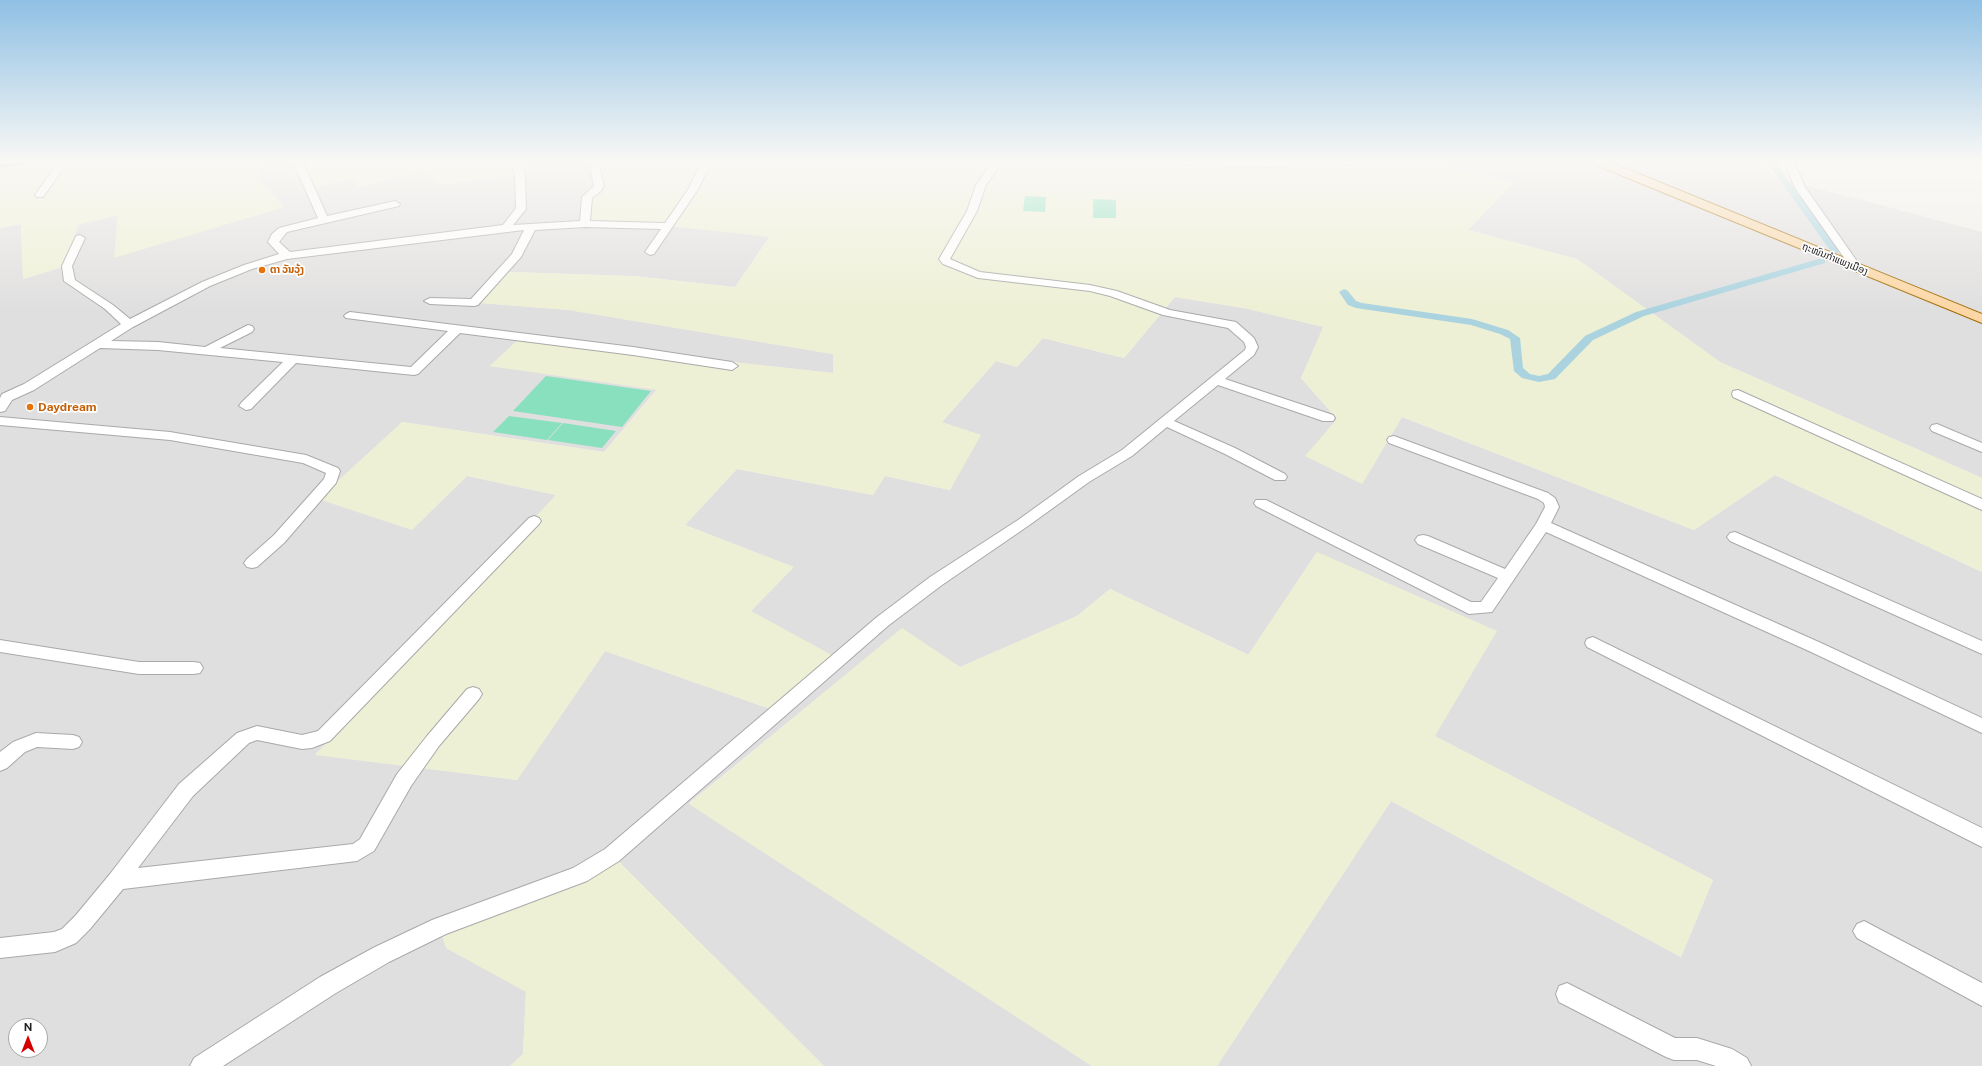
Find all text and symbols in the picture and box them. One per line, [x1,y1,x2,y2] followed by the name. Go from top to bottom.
[1800,240,1870,278] street label: ຖະໜົນກຳແພງເມືອງ
[270,264,304,276] place label: ຕາ ວັນວຸ້ງ
[257,265,267,275] marker: ຕາ ວັນວຸ້ງ
[38,400,96,414] place label: Daydream
[25,402,35,412] marker: Daydream
[8,1018,48,1058] north arrow
[24,1021,32,1033] text: N

